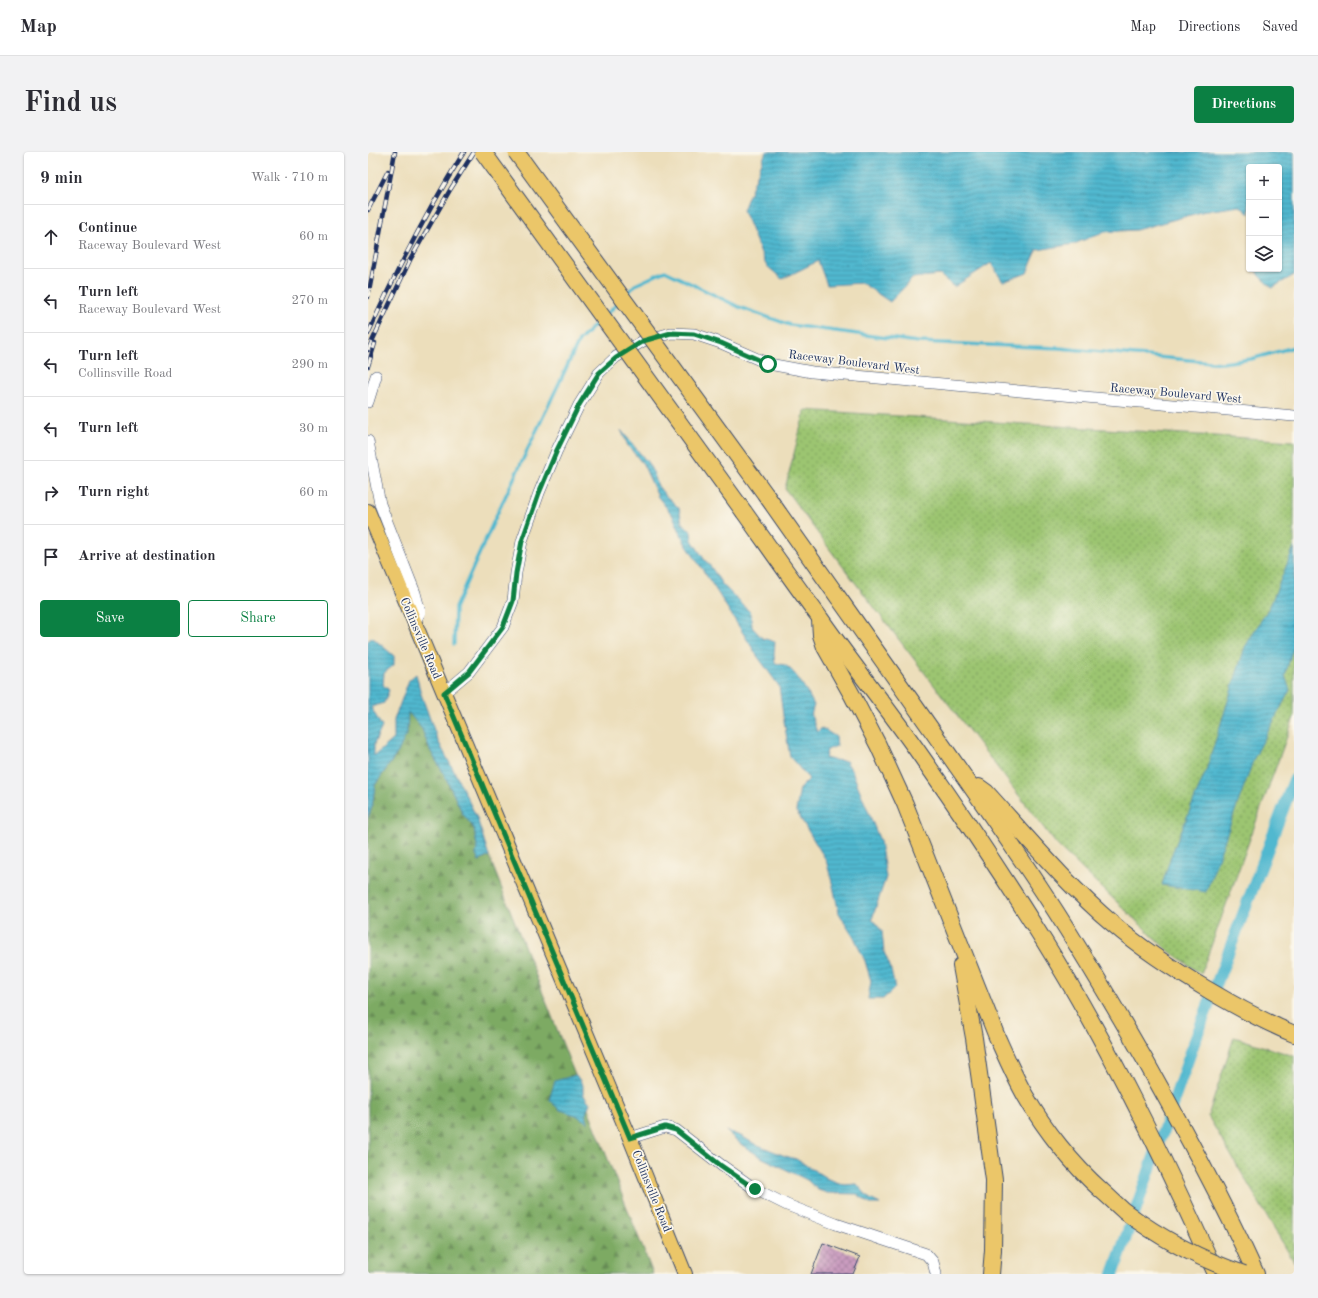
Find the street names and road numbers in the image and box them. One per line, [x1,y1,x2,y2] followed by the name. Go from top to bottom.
[788,349,920,377] street label: Raceway Boulevard West
[1110,382,1242,406] street label: Raceway Boulevard West
[398,596,443,681] street label: Collinsville Road
[629,1149,673,1234] street label: Collinsville Road

